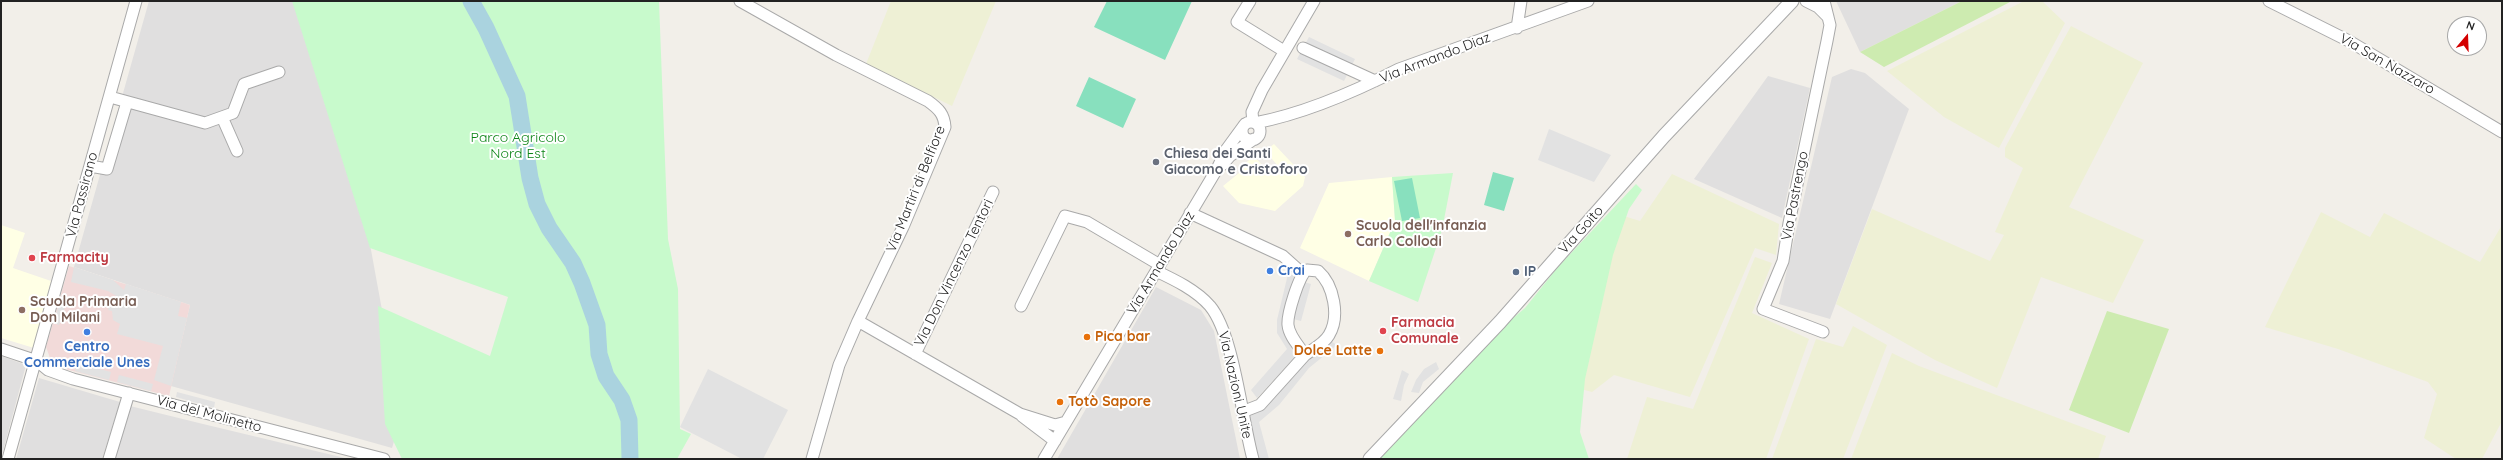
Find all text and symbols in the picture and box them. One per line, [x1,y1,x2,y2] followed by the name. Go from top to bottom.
[2447,16,2487,56] north arrow
[2464,18,2477,34] text: N
[1377,29,1493,87] street label: Via Armando Diaz
[2336,30,2438,98] street label: Via San Nazzaro
[883,123,949,255] street label: Via Martiri di Belfiore
[471,130,565,162] park label: Parco Agricolo Nord Est
[1164,146,1308,178] place label: Chiesa dei Santi Giacomo e Cristoforo
[63,150,101,240] street label: Via Passirano
[1778,150,1812,242] street label: Via Pastrengo
[1151,157,1161,167] marker: Chiesa dei Santi Giacomo e Cristoforo
[911,197,997,349] street label: Via Don Vincenzo Tentori
[1555,202,1607,258] street label: Via Goito
[1124,208,1198,318] street label: Via Armando Diaz
[1356,218,1486,250] place label: Scuola dell'infanzia Carlo Collodi
[1343,229,1353,239] marker: Scuola dell'infanzia Carlo Collodi
[40,250,109,266] place label: Farmacity
[27,253,37,263] marker: Farmacity
[1278,263,1305,279] place label: Crai
[1524,264,1536,280] place label: IP
[1265,266,1275,276] marker: Crai
[1511,267,1521,277] marker: IP
[30,294,137,326] place label: Scuola Primaria Don Milani
[17,305,27,315] marker: Scuola Primaria Don Milani
[1391,315,1459,348] place label: Farmacia Comunale
[1378,326,1388,336] marker: Farmacia Comunale
[82,327,92,337] marker: Centro Commerciale Unes
[1095,329,1150,345] place label: Pica bar
[1214,330,1256,440] street label: Via Nazioni Unite
[1082,332,1092,342] marker: Pica bar
[24,339,150,372] place label: Centro Commerciale Unes
[1294,343,1372,359] place label: Dolce Latte
[1375,346,1385,356] marker: Dolce Latte
[155,392,263,436] street label: Via del Molinetto
[1068,394,1151,410] place label: Totò Sapore
[1055,397,1065,407] marker: Totò Sapore

